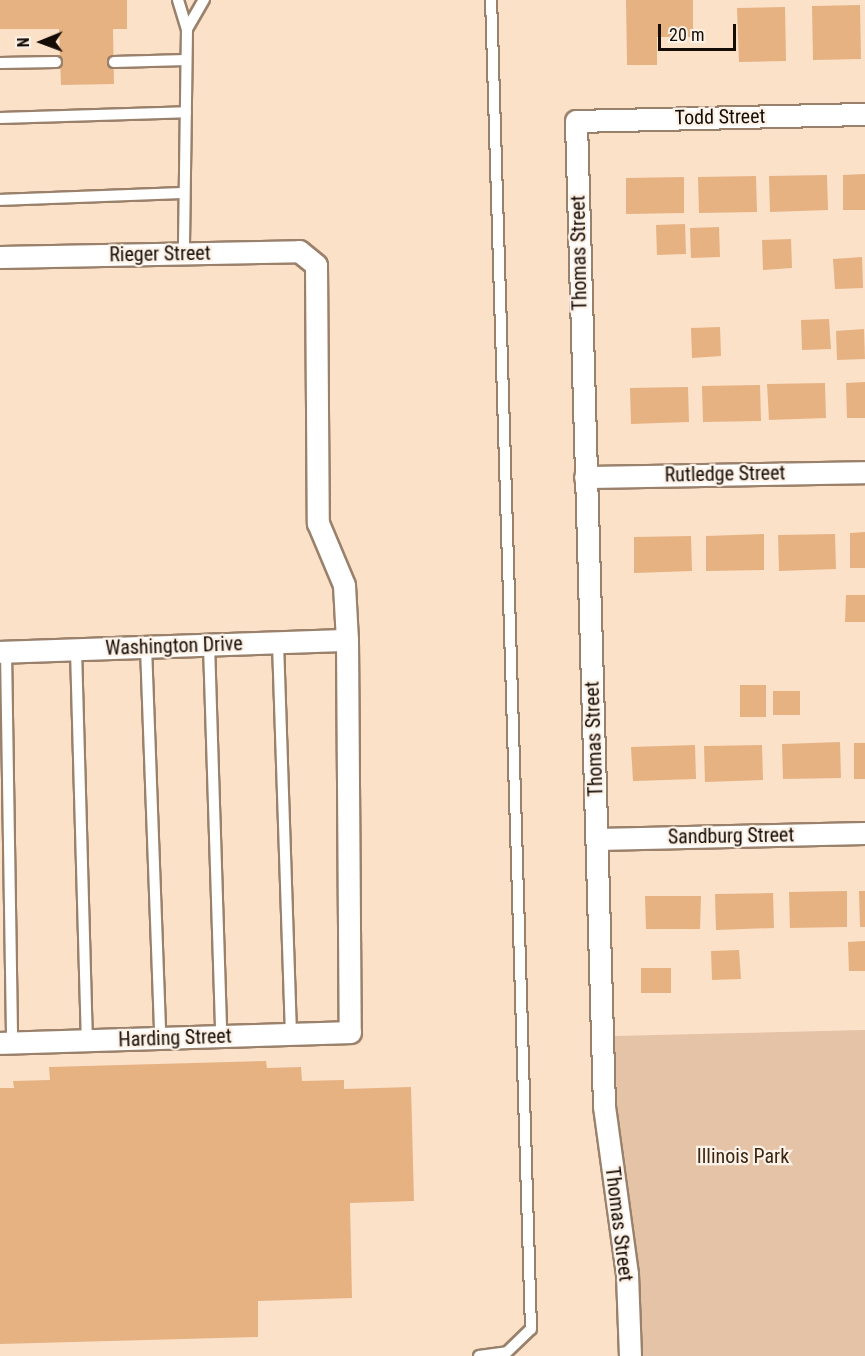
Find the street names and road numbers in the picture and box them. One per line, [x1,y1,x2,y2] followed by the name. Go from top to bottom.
[674,104,766,130] street label: Todd Street
[566,195,592,311] street label: Thomas Street
[109,241,211,267] street label: Rieger Street
[664,461,786,487] street label: Rutledge Street
[105,632,243,660] street label: Washington Drive
[580,681,608,797] street label: Thomas Street
[668,823,794,849] street label: Sandburg Street
[118,1024,232,1052] street label: Harding Street
[600,1165,638,1283] street label: Thomas Street

